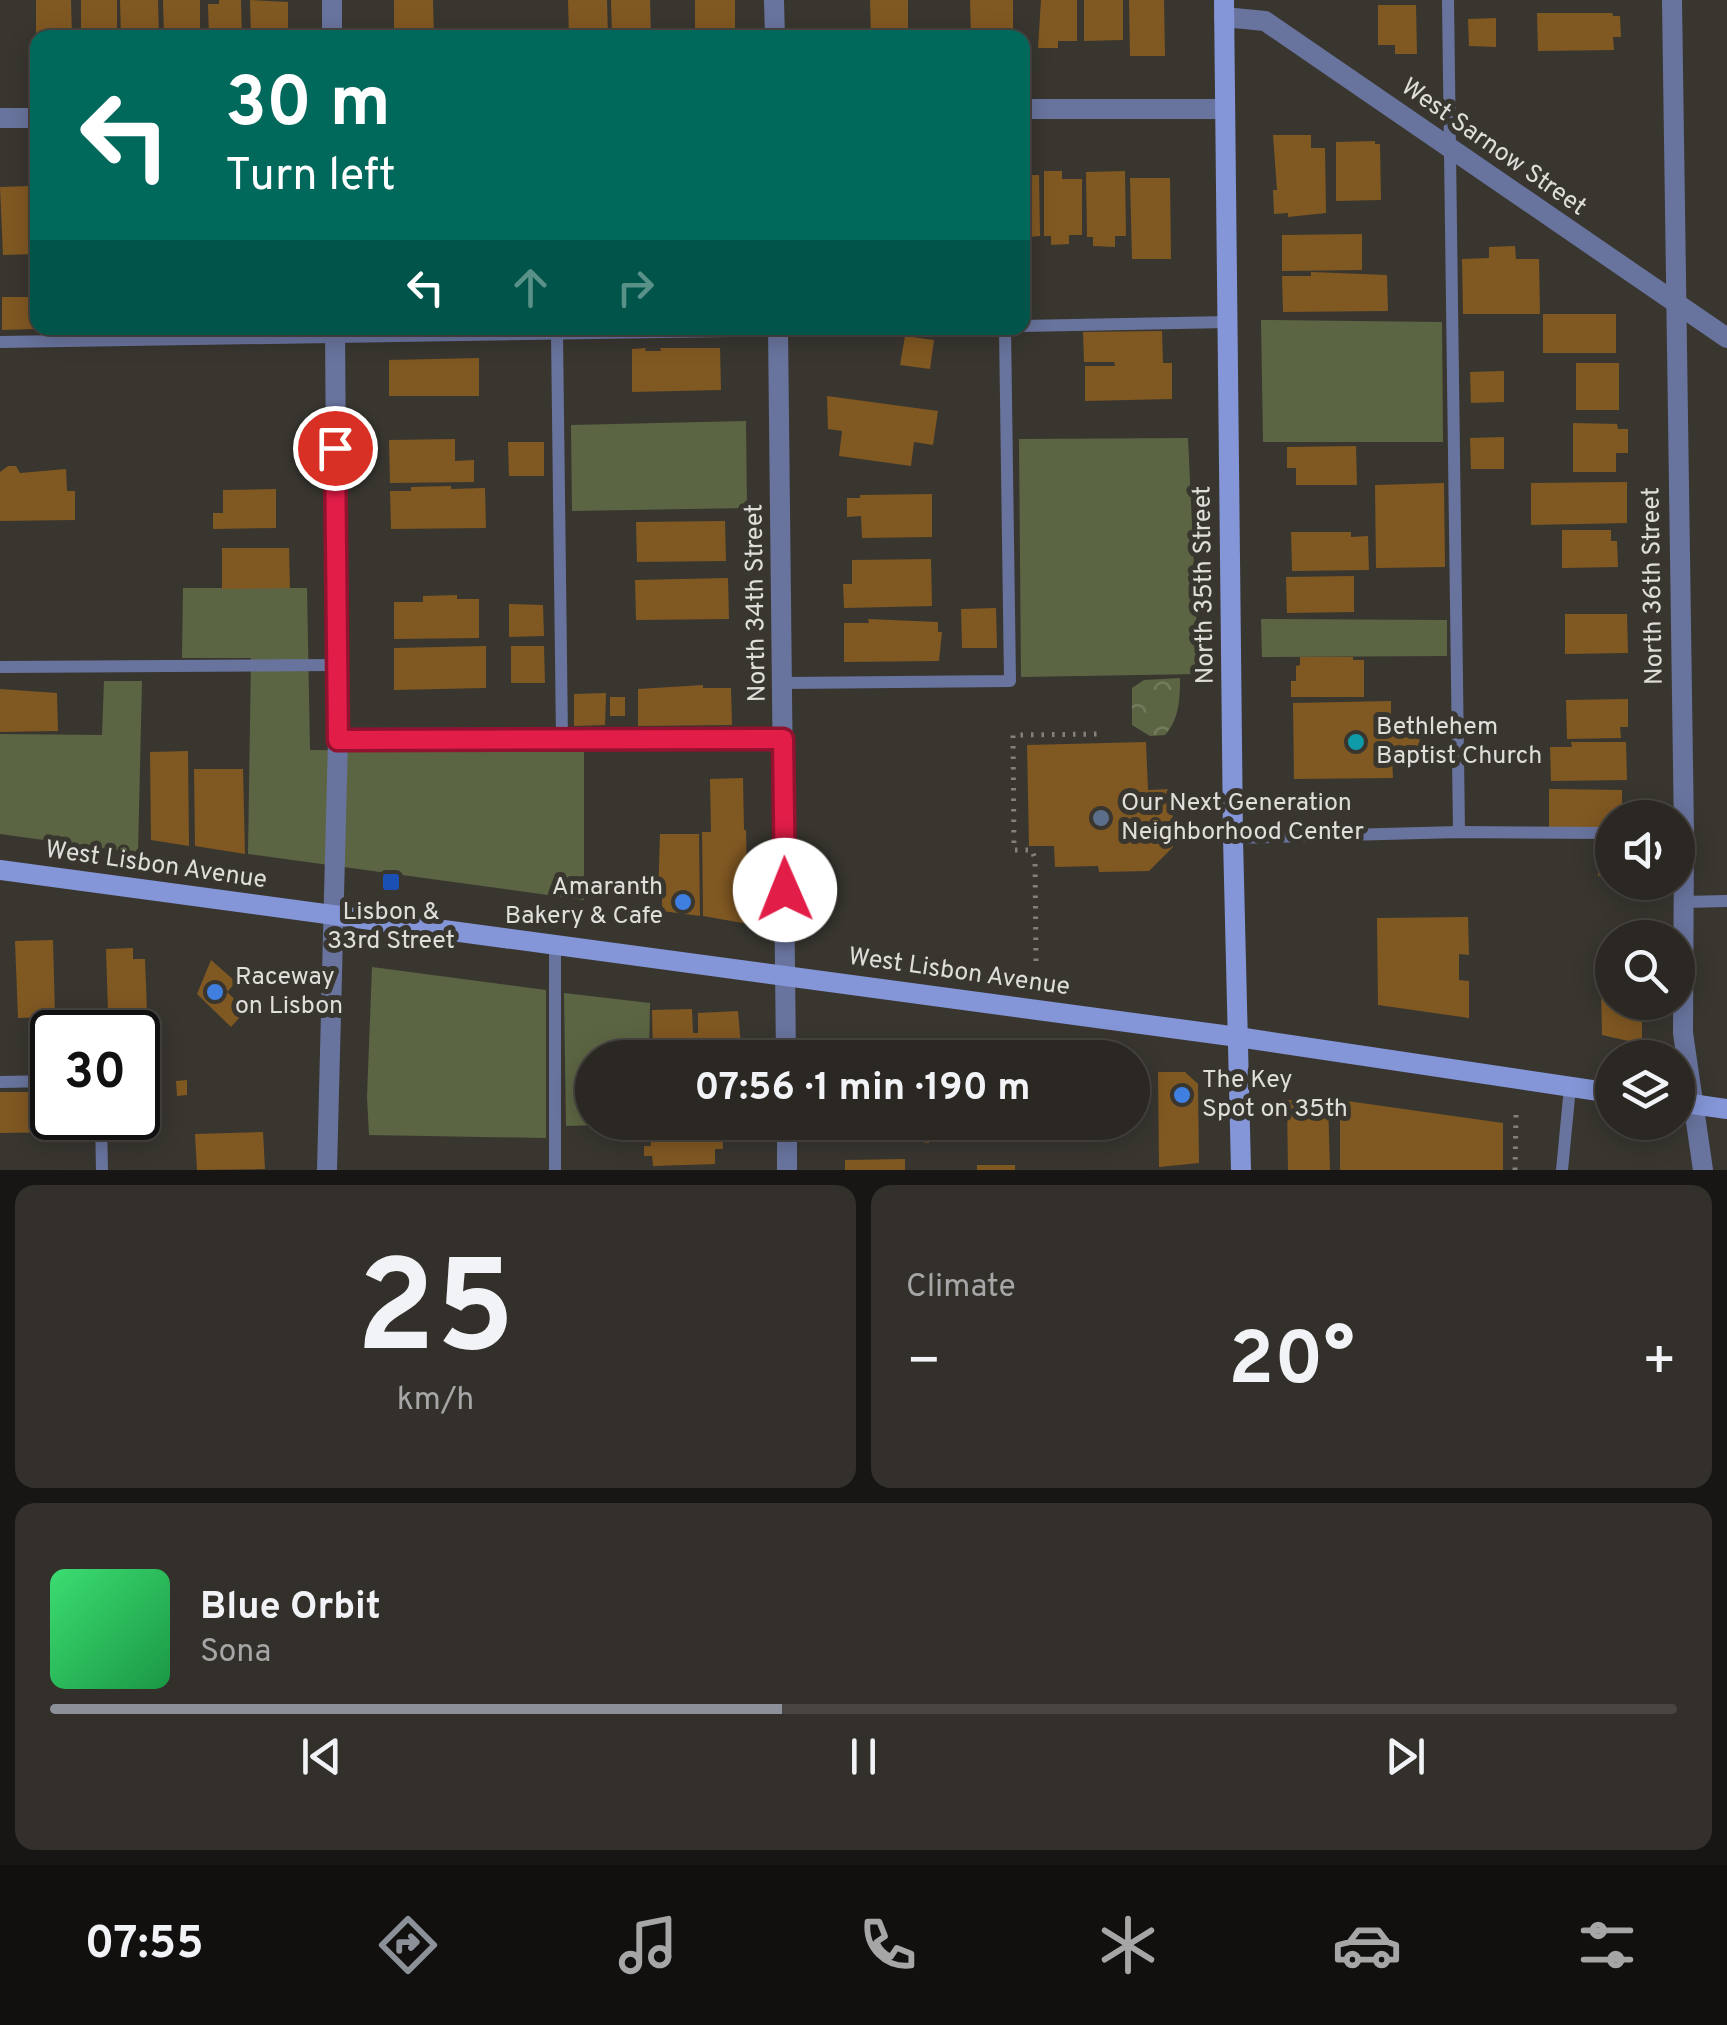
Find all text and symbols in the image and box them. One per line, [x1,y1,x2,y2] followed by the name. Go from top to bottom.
[225,62,391,151] text: 30 m
[60,70,190,200] icon: left
[1394,72,1592,224] street label: West Sarnow Street
[225,149,396,206] text: Turn left
[398,260,453,315] icon: left
[503,260,558,315] icon: ahead
[608,260,663,315] icon: right
[293,406,378,491] pin
[308,421,363,476] icon: arrive
[1187,485,1223,685] street label: North 35th Street
[1636,487,1672,685] street label: North 36th Street
[739,503,775,703] street label: North 34th Street
[1376,712,1542,773] place label: Bethlehem Baptist Church
[1345,731,1367,753] marker: Bethlehem Baptist Church
[1121,788,1364,849] place label: Our Next Generation Neighborhood Center
[1595,800,1695,1140] map controls
[1595,800,1695,900] button: sound
[1090,807,1112,829] marker: Our Next Generation Neighborhood Center
[43,835,269,897] street label: West Lisbon Avenue
[733,838,837,942] position arrow
[380,871,402,893] marker: Lisbon & 33rd Street
[505,872,663,933] place label: Amaranth Bakery & Cafe
[672,891,694,913] marker: Amaranth Bakery & Cafe
[327,897,455,958] place label: Lisbon & 33rd Street
[1595,920,1695,1020] button: search
[846,942,1072,1004] street label: West Lisbon Avenue
[235,962,343,1023] place label: Raceway on Lisbon
[204,981,226,1003] marker: Raceway on Lisbon
[30,1010,160,1140] speed limit sign: 30
[1595,1040,1695,1140] button: layers
[694,1065,1031,1114] text: 07:56 · 1 min · 190 m
[1202,1065,1348,1126] place label: The Key Spot on 35th
[1171,1084,1193,1106] marker: The Key Spot on 35th
[356,1233,515,1398] text: 25
[906,1268,1016,1308] text: Climate
[1228,1316,1355,1411] text: 20°
[906,1329,941,1399] text: −
[1642,1329,1677,1399] text: +
[397,1381,474,1421] text: km/h
[200,1584,381,1633] text: Blue Orbit
[200,1633,271,1673] text: Sona
[294,1729,349,1784] icon: previous
[836,1729,891,1784] icon: pause
[1378,1729,1433,1784] icon: next
[373,1910,443,1980] icon: directions
[613,1910,683,1980] icon: music
[853,1910,923,1980] icon: phone
[1093,1910,1163,1980] icon: climate
[1332,1910,1402,1980] icon: car
[1572,1910,1642,1980] icon: filters
[85,1917,204,1974] text: 07:55

